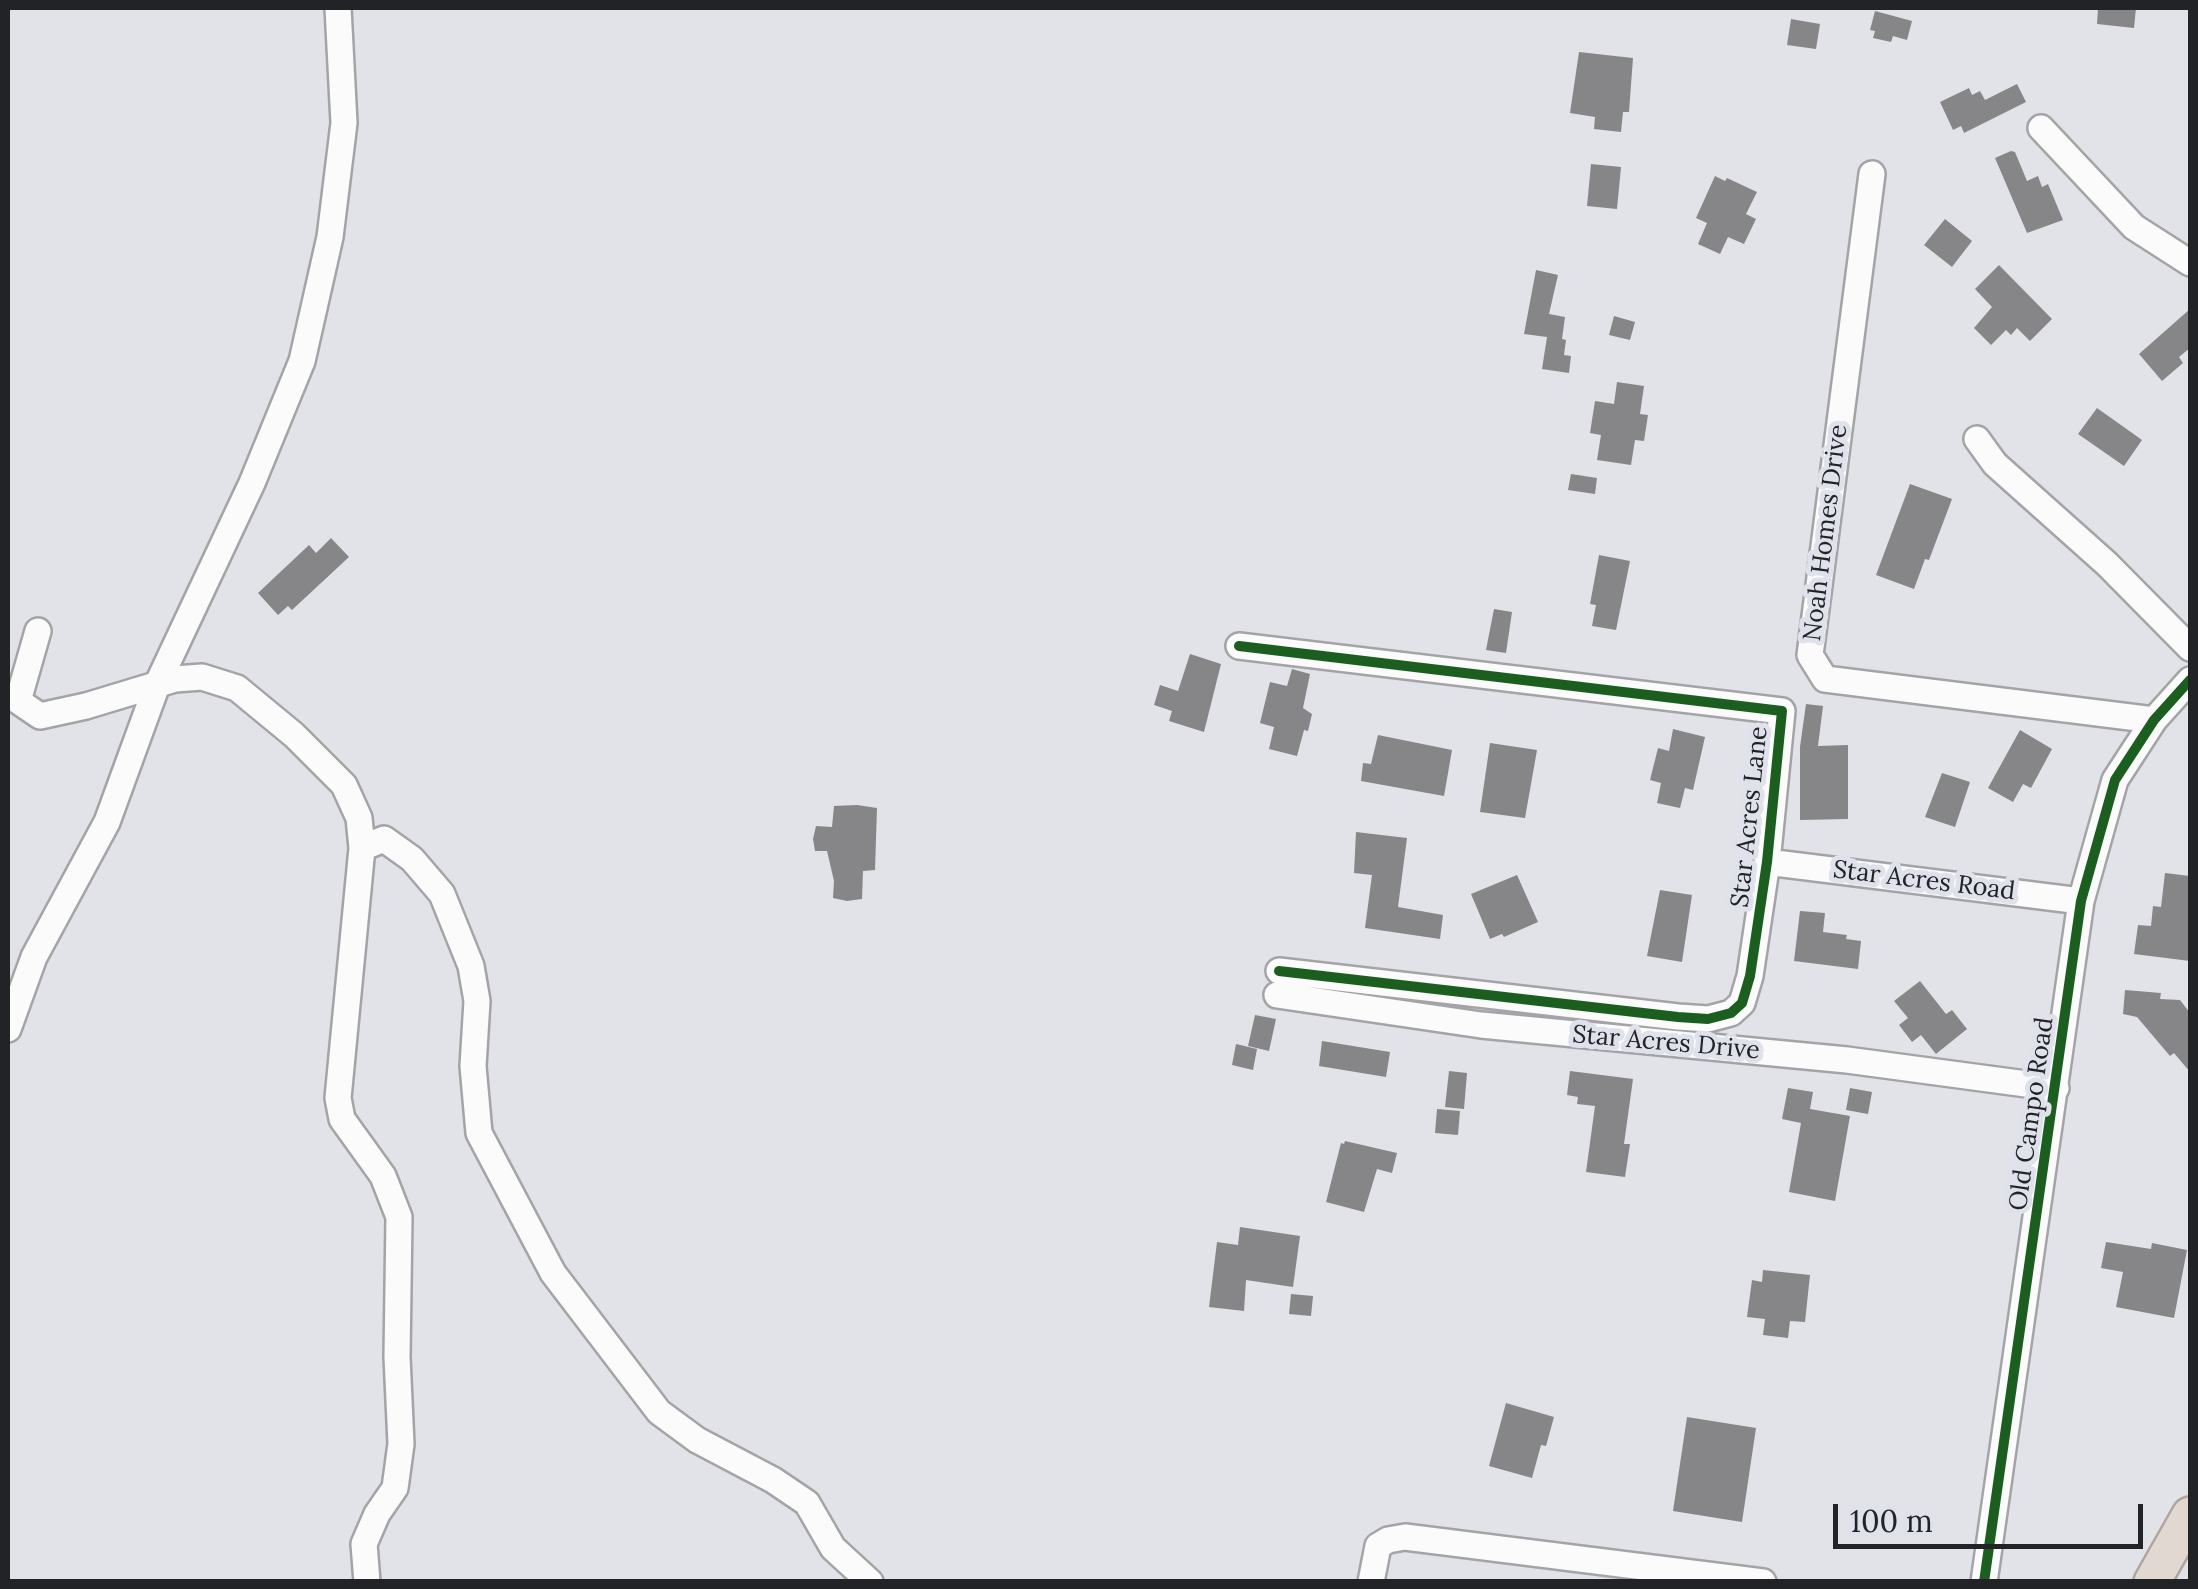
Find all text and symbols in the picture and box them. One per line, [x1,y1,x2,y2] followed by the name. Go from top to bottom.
[1798,423,1854,643] street label: Noah Homes Drive
[1726,725,1774,909] street label: Star Acres Lane
[1831,855,2017,907] street label: Star Acres Road
[2004,1015,2060,1213] street label: Old Campo Road
[1571,1020,1761,1066] street label: Star Acres Drive
[1838,1484,2148,1546] scale bar
[1850,1502,1933,1540] text: 100 m

